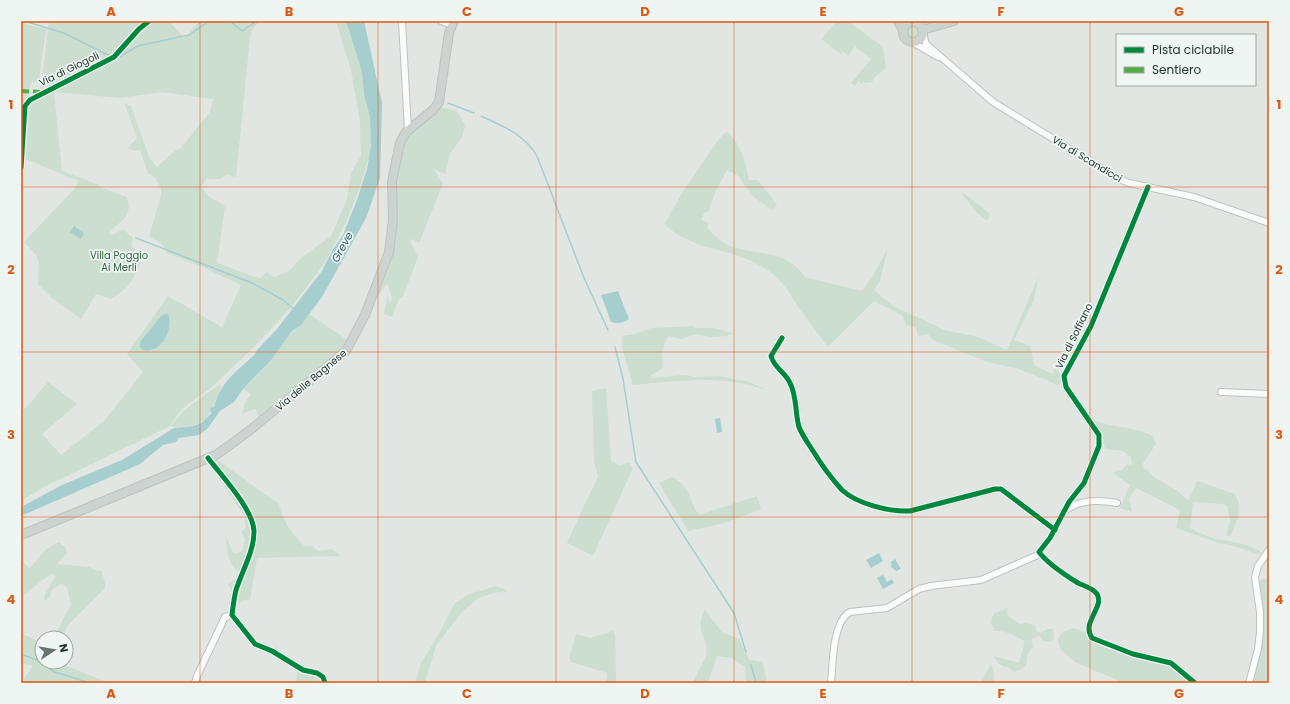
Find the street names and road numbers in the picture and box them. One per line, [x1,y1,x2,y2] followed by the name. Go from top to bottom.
[36,48,102,90] street label: Via di Giogoli
[1049,132,1125,186] street label: Via di Scandicci
[1052,301,1096,371] street label: Via di Soffiano
[272,346,350,414] street label: Via delle Bagnese

